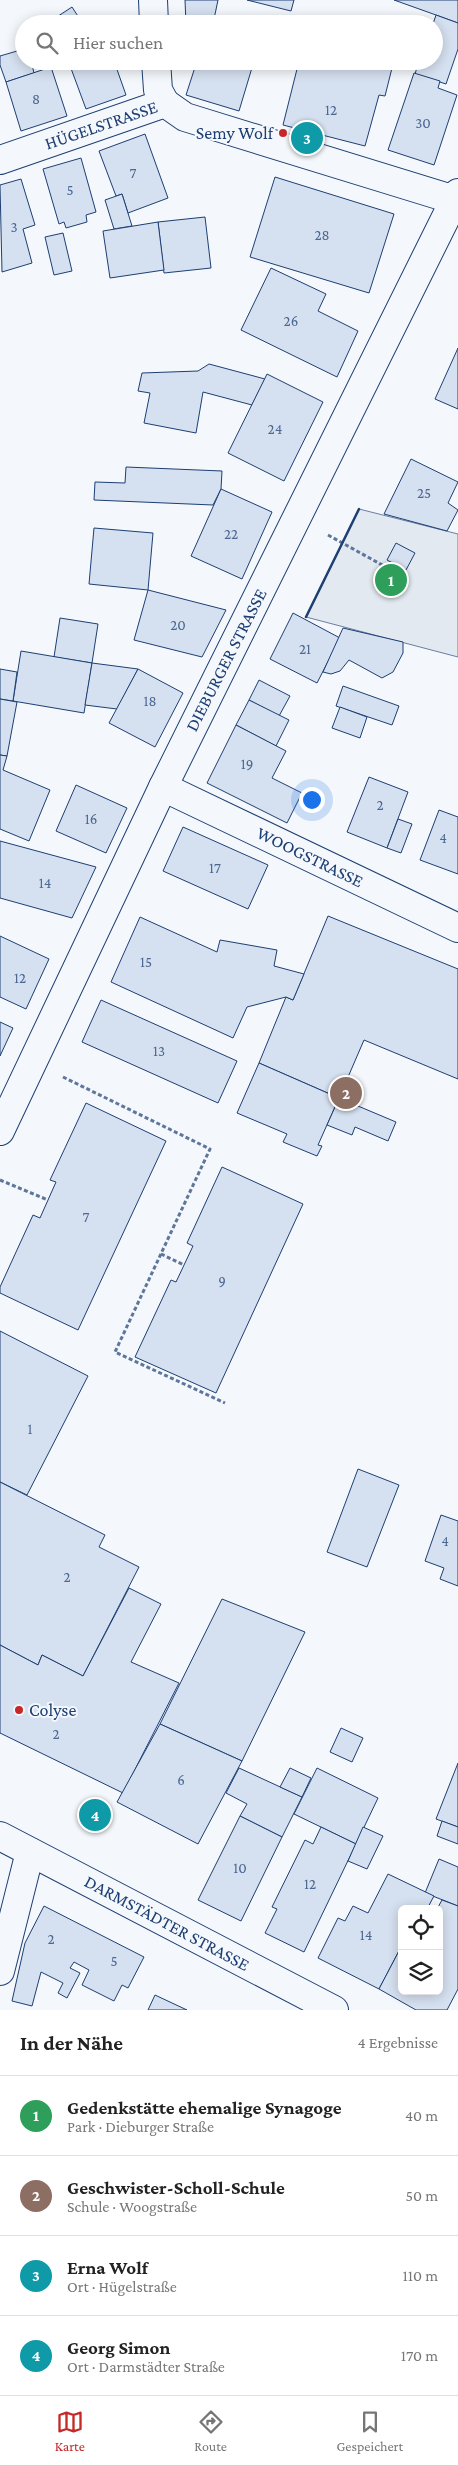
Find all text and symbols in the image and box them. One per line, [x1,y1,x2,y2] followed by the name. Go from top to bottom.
[15,15,443,70] search box
[33,29,61,57] icon: search
[73,32,163,53] text: Hier suchen
[32,91,40,107] house number: 8
[42,96,160,154] street label: HÜGELSTRASSE
[325,102,337,118] house number: 12
[415,115,431,131] house number: 30
[291,119,323,157] pin: 3
[196,123,275,143] place label: Semy Wolf
[277,127,289,139] marker: Semy Wolf
[130,165,137,181] house number: 7
[66,182,74,198] house number: 5
[10,219,18,235] house number: 3
[314,227,330,243] house number: 28
[284,313,298,329] house number: 26
[268,421,282,437] house number: 24
[417,485,431,501] house number: 25
[224,526,238,542] house number: 22
[375,561,407,599] pin: 1
[181,585,271,735] street label: DIEBURGER STRASSE
[170,617,186,633] house number: 20
[299,641,311,657] house number: 21
[143,693,157,709] house number: 18
[241,756,253,772] house number: 19
[299,787,325,813] your location
[376,797,384,813] house number: 2
[85,811,97,827] house number: 16
[253,823,367,892] street label: WOOGSTRASSE
[439,830,447,846] house number: 4
[209,860,221,876] house number: 17
[39,875,51,891] house number: 14
[140,954,152,970] house number: 15
[14,970,26,986] house number: 12
[153,1043,165,1059] house number: 13
[330,1074,362,1112] pin: 2
[83,1209,90,1225] house number: 7
[218,1273,226,1289] house number: 9
[28,1421,33,1437] house number: 1
[441,1533,449,1549] house number: 4
[63,1569,71,1585] house number: 2
[29,1700,76,1720] place label: Colyse
[13,1704,25,1716] marker: Colyse
[52,1726,60,1742] house number: 2
[177,1772,185,1788] house number: 6
[79,1796,111,1834] pin: 4
[233,1860,247,1876] house number: 10
[81,1871,253,1975] street label: DARMSTÄDTER STRASSE
[304,1876,316,1892] house number: 12
[398,1905,443,1995] map controls
[398,1905,443,1950] button: locate
[360,1927,372,1943] house number: 14
[47,1931,55,1947] house number: 2
[398,1950,443,1995] button: layers
[110,1953,118,1969] house number: 5
[20,2031,123,2055] text: In der Nähe
[358,2034,438,2051] text: 4 Ergebnisse
[67,2097,342,2118] text: Gedenkstätte ehemalige Synagoge
[33,2107,39,2124] text: 1
[405,2107,438,2124] text: 40 m
[67,2118,214,2135] text: Park · Dieburger Straße
[67,2177,285,2198] text: Geschwister-Scholl-Schule
[32,2187,40,2204] text: 2
[406,2187,438,2204] text: 50 m
[67,2198,197,2215] text: Schule · Woogstraße
[67,2257,148,2278] text: Erna Wolf
[32,2267,40,2284] text: 3
[402,2267,438,2284] text: 110 m
[67,2278,177,2295] text: Ort · Hügelstraße
[67,2337,170,2358] text: Georg Simon
[32,2347,40,2364] text: 4
[401,2347,438,2364] text: 170 m
[67,2358,225,2375] text: Ort · Darmstädter Straße
[55,2408,85,2454] tab: Karte
[194,2408,227,2454] tab: Route
[337,2408,403,2454] tab: Gespeichert

